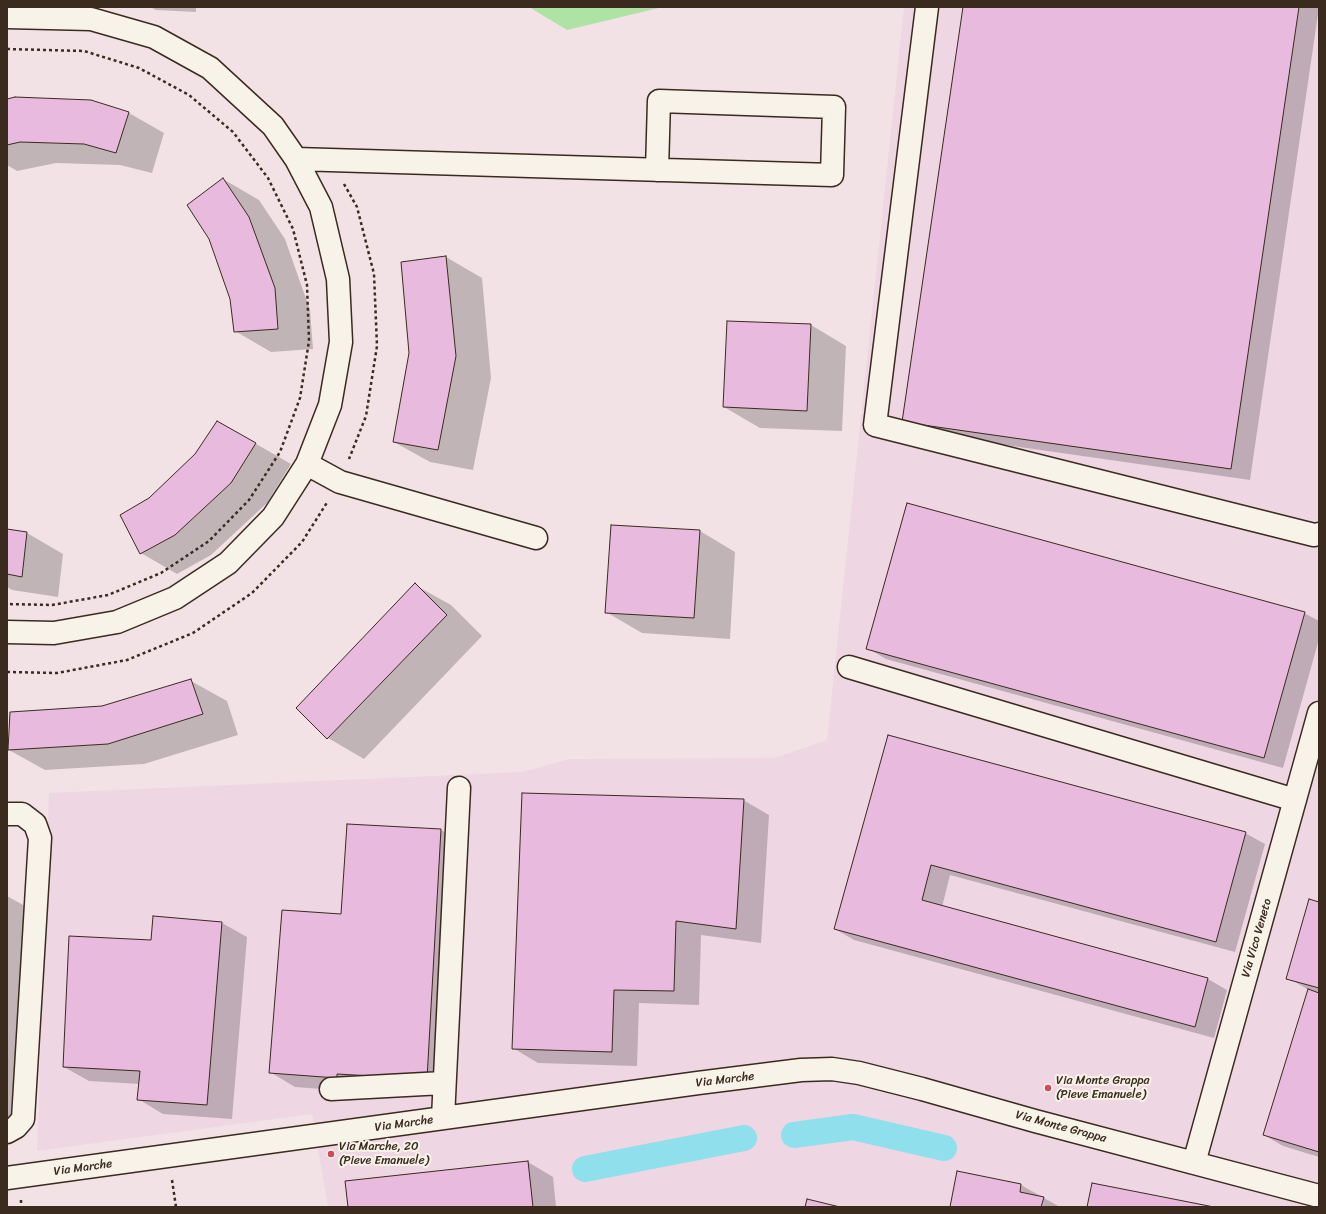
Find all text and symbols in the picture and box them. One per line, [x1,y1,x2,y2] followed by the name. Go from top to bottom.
[1239,897,1275,979] street label: Via Vico Veneto
[695,1069,755,1091] street label: Via Marche
[1056,1074,1150,1102] place label: Via Monte Grappa (Pieve Emanuele)
[1043,1083,1053,1093] marker: Via Monte Grappa (Pieve Emanuele)
[1014,1108,1108,1146] street label: Via Monte Grappa
[374,1113,434,1135] street label: Via Marche
[339,1140,429,1168] place label: Via Marche, 20 (Pieve Emanuele)
[326,1149,336,1159] marker: Via Marche, 20 (Pieve Emanuele)
[53,1157,113,1179] street label: Via Marche

